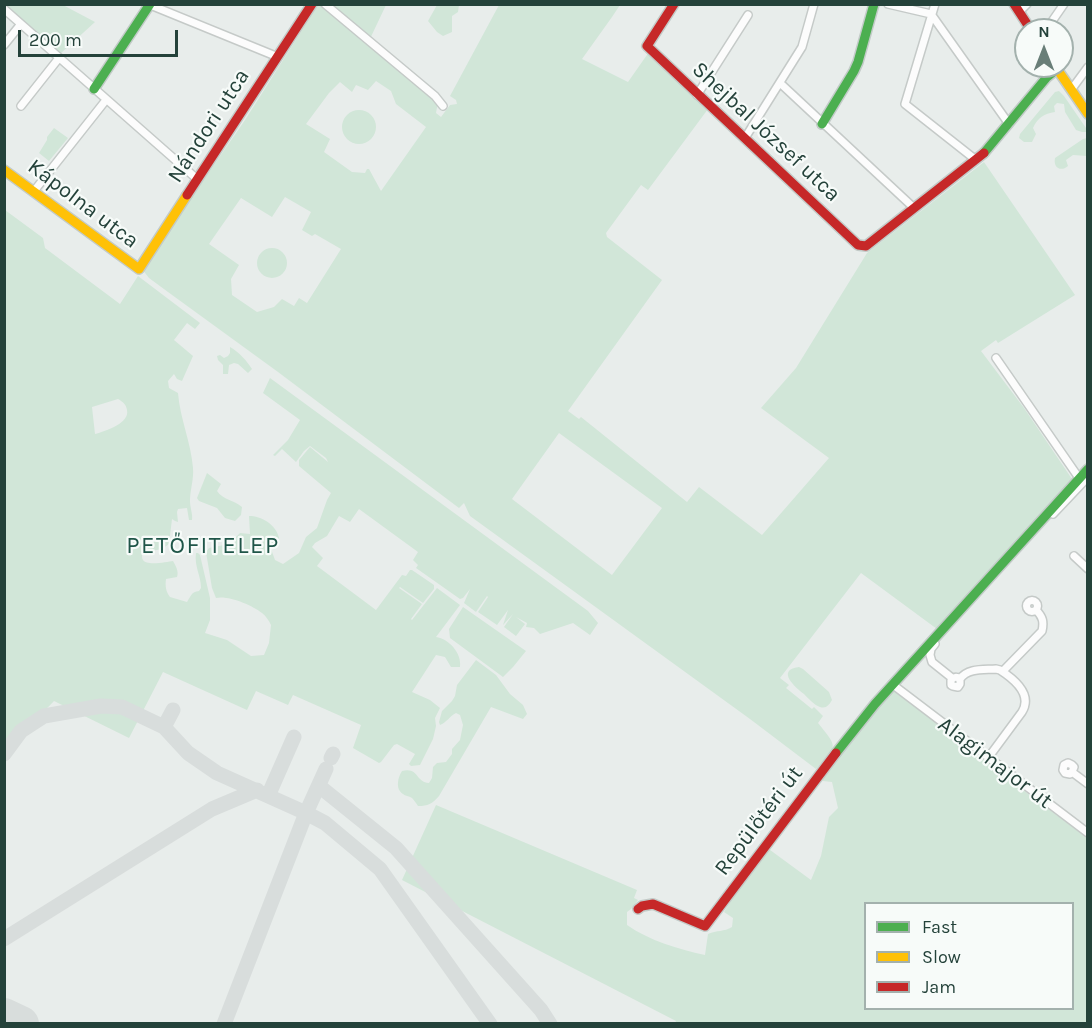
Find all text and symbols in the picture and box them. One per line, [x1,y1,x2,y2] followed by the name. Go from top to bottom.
[21,18,182,56] scale bar
[1014,18,1074,78] north arrow
[1038,22,1050,41] text: N
[29,29,82,51] text: 200 m
[686,56,846,208] street label: Shejbal József utca
[162,64,256,188] street label: Nándori utca
[22,154,144,254] street label: Kápolna utca
[126,532,280,560] district label: PETŐFITELEP
[933,711,1057,815] street label: Alagimajor út
[709,761,809,881] street label: Repülőtéri út
[864,902,1074,1010] legend
[922,916,957,938] text: Fast
[922,946,961,968] text: Slow
[922,976,956,998] text: Jam

